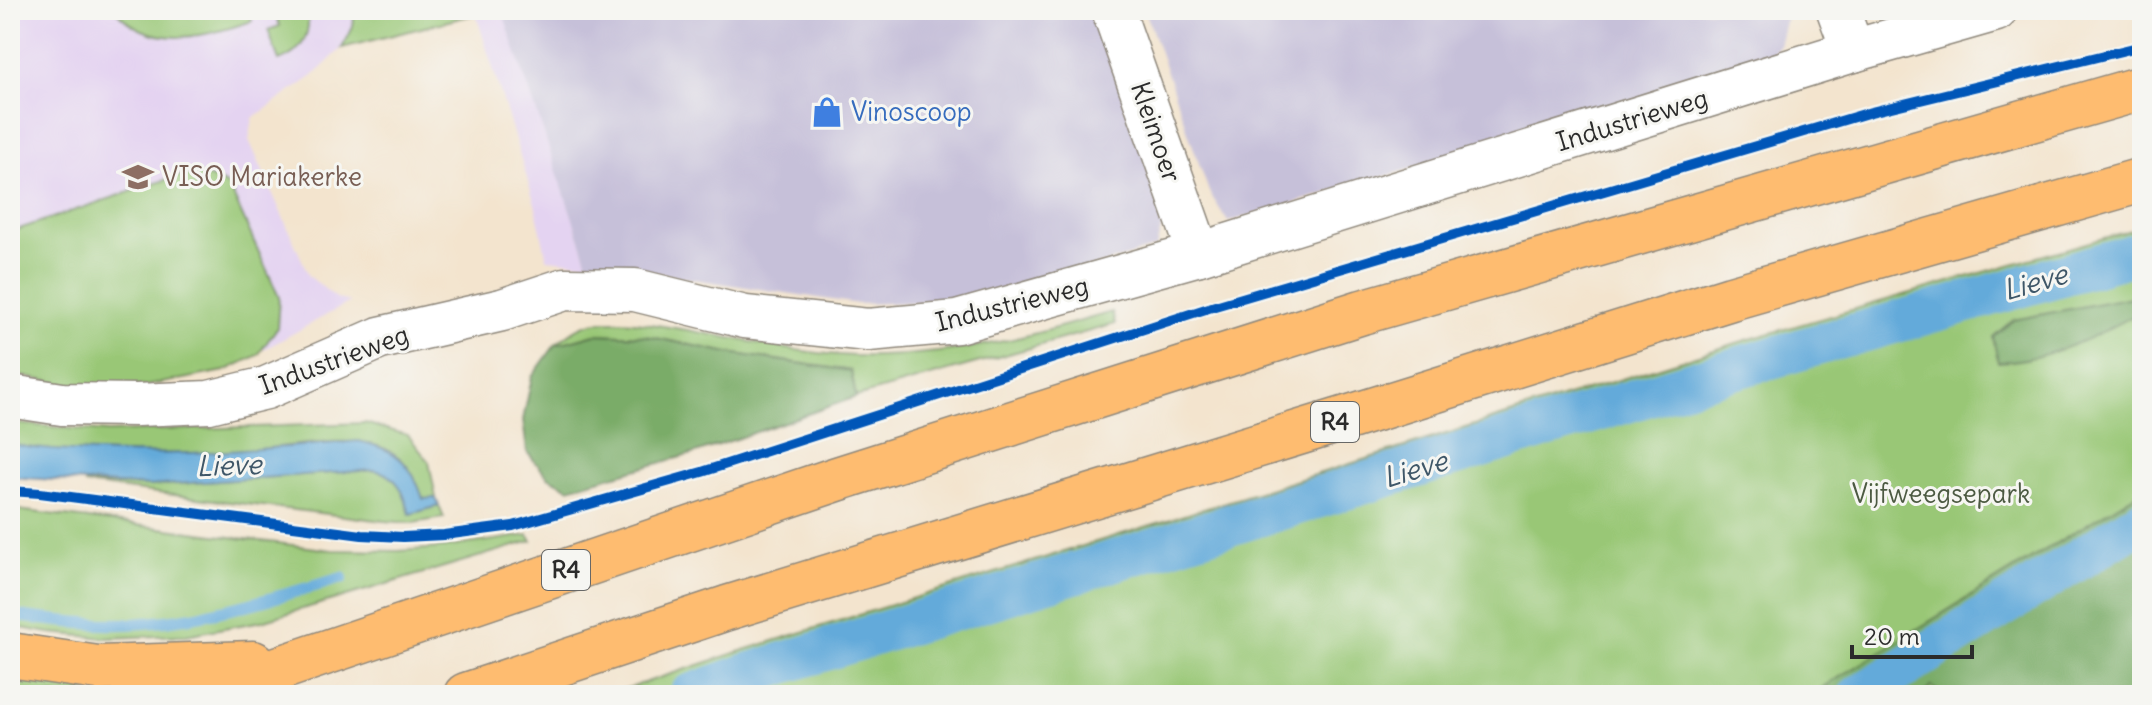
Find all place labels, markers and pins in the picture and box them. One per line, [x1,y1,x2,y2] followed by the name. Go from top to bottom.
[810,95,844,129] shop icon: Vinoscoop
[851,95,972,128] place label: Vinoscoop
[121,160,155,194] school or university icon: VISO Mariakerke
[162,160,362,193] place label: VISO Mariakerke

